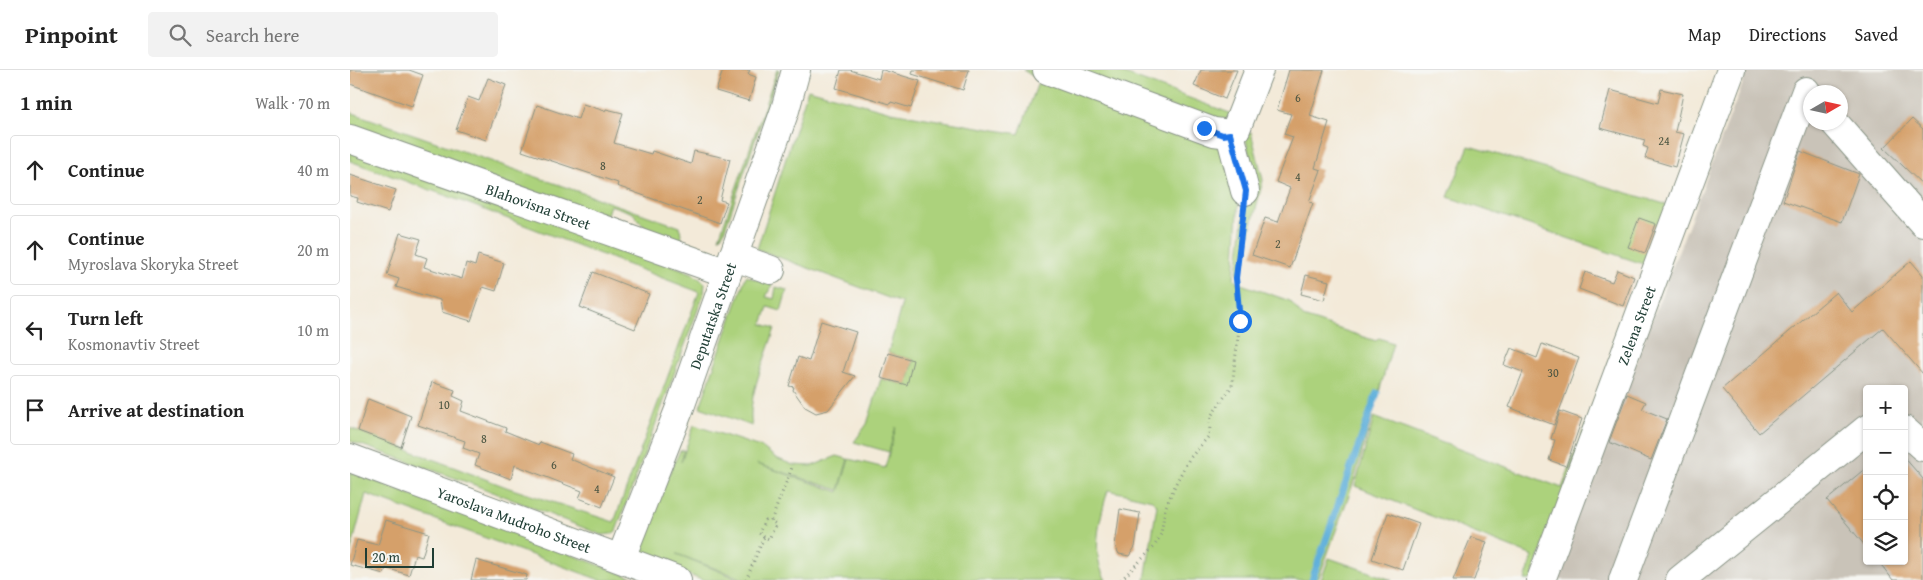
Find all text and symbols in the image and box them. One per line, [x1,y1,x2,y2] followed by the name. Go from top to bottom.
[148,12,498,57] search box
[25,17,118,52] text: Pinpoint
[166,21,194,49] icon: search
[206,21,299,49] text: Search here
[1688,21,1721,48] text: Map
[1749,21,1826,48] text: Directions
[1854,21,1898,48] text: Saved
[1803,85,1848,130] north arrow
[20,87,72,118] text: 1 min
[1295,89,1301,106] house number: 6
[255,91,330,115] text: Walk · 70 m
[1193,117,1216,140] route end
[1658,132,1670,149] house number: 24
[21,156,49,184] icon: ahead
[68,156,145,184] text: Continue
[600,157,606,174] house number: 8
[297,158,329,182] text: 40 m
[1295,168,1301,185] house number: 4
[483,178,595,235] street label: Blahovisna Street
[697,191,703,208] house number: 2
[68,224,145,252] text: Continue
[1275,235,1281,252] house number: 2
[21,236,49,264] icon: ahead
[297,238,329,262] text: 20 m
[68,252,239,276] text: Myroslava Skoryka Street
[684,259,741,372] street label: Deputatska Street
[1612,282,1661,368] street label: Zelena Street
[68,304,143,332] text: Turn left
[1229,310,1252,333] route start
[21,316,49,344] icon: left
[297,318,329,342] text: 10 m
[68,332,200,356] text: Kosmonavtiv Street
[1547,364,1559,381] house number: 30
[1863,385,1908,565] map controls
[1863,385,1908,430] button: +
[21,396,49,424] icon: arrive
[68,396,244,424] text: Arrive at destination
[438,396,450,413] house number: 10
[481,430,487,447] house number: 8
[1863,430,1908,475] button: −
[551,456,557,473] house number: 6
[1863,475,1908,520] button: locate
[594,480,600,497] house number: 4
[434,481,595,558] street label: Yaroslava Mudroho Street
[1863,520,1908,565] button: layers
[365,545,434,568] scale bar
[372,547,400,567] text: 20 m

